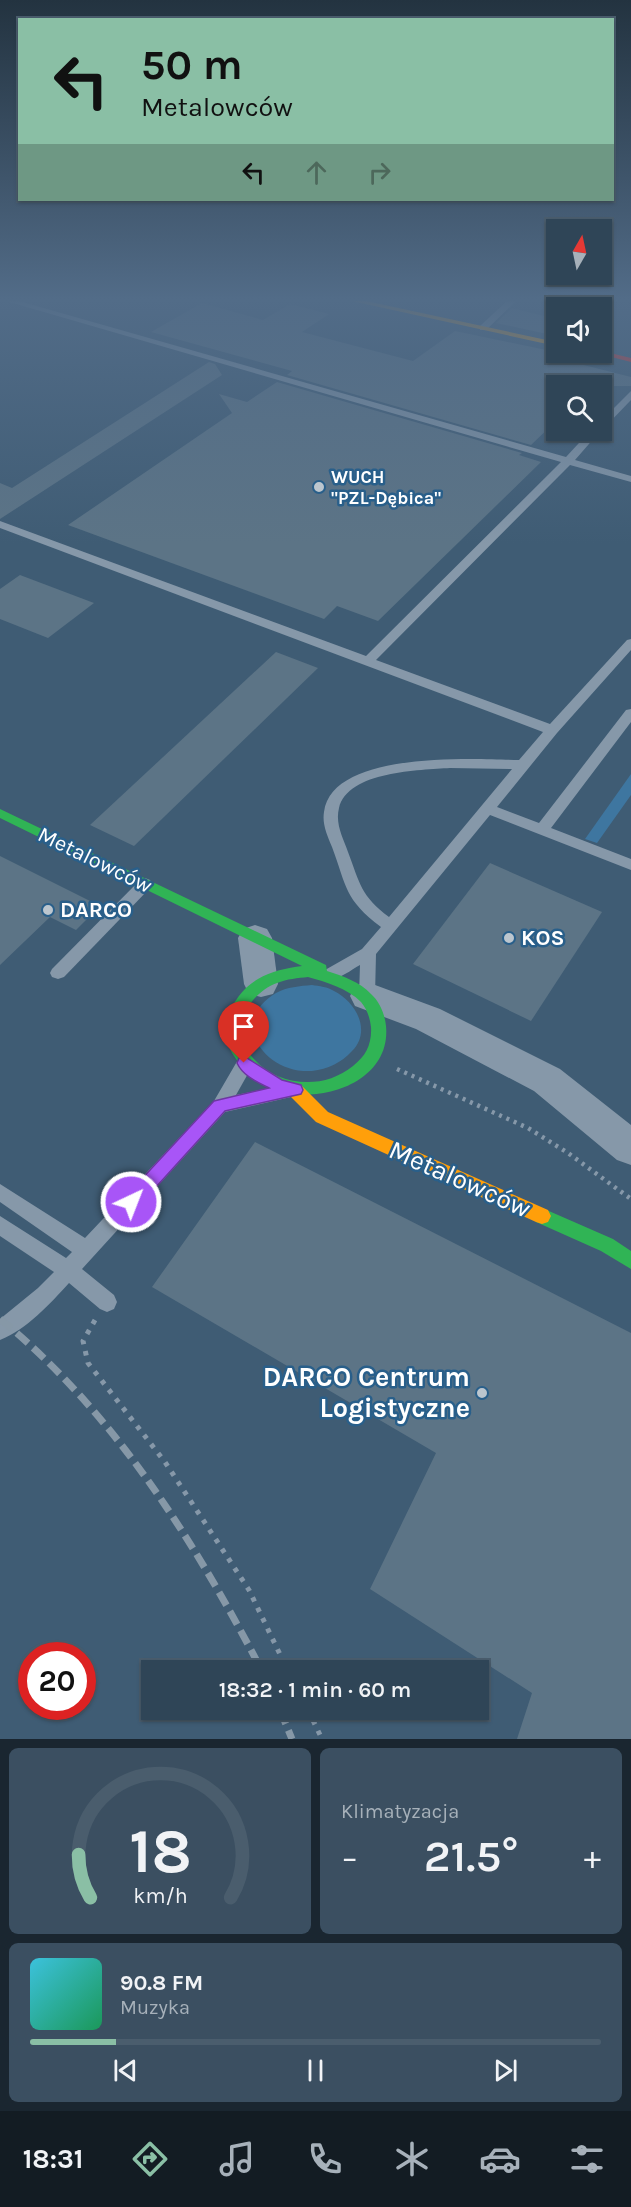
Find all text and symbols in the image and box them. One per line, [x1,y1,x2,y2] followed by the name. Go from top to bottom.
[141,40,243,90] text: 50 m
[42,42,120,120] icon: left
[141,91,293,123] text: Metalowców
[237,156,270,189] icon: left
[300,156,333,189] icon: ahead
[363,156,396,189] icon: right
[546,219,612,285] north arrow
[546,219,612,441] map controls
[546,297,612,363] button: sound
[546,375,612,441] button: search
[331,466,441,509] place label: WUCH "PZL-Dębica"
[312,480,326,494] marker: WUCH "PZL-Dębica"
[34,821,156,899] street label: Metalowców
[60,897,132,923] place label: DARCO
[41,903,55,917] marker: DARCO
[521,925,564,951] place label: KOS
[502,931,516,945] marker: KOS
[218,1001,269,1063] pin
[227,1010,260,1043] icon: arrive
[384,1133,536,1225] street label: Metalowców
[99,1170,163,1234] position arrow
[263,1361,470,1424] place label: DARCO Centrum Logistyczne
[475,1386,489,1400] marker: DARCO Centrum Logistyczne
[18,1642,96,1720] speed limit sign: 20
[219,1677,411,1703] text: 18:32 · 1 min · 60 m
[341,1800,459,1823] text: Klimatyzacja
[129,1815,191,1888] text: 18
[424,1830,518,1882] text: 21.5°
[341,1838,358,1876] text: −
[584,1838,601,1876] text: +
[133,1883,187,1908] text: km/h
[120,1970,203,1996] text: 90.8 FM
[120,1996,190,2019] text: Muzyka
[109,2054,142,2087] icon: previous
[299,2054,332,2087] icon: pause
[489,2054,522,2087] icon: next
[129,2138,171,2180] icon: directions
[216,2138,258,2180] icon: music
[304,2138,346,2180] icon: phone
[391,2138,433,2180] icon: climate
[479,2138,521,2180] icon: car
[566,2138,608,2180] icon: filters
[23,2143,84,2175] text: 18:31

